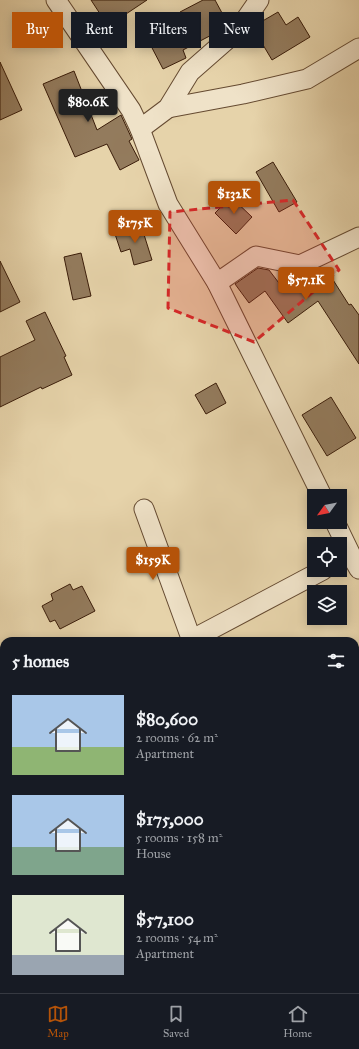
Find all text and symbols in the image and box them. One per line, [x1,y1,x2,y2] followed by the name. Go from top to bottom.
[12,12,63,48] chip: Buy
[71,12,127,48] chip: Rent
[135,12,201,48] chip: Filters
[209,12,264,48] chip: New
[55,89,121,123] pin: $80.6K
[68,94,108,110] text: $80.6K
[206,181,262,215] pin: $132K
[217,186,251,202] text: $132K
[107,210,163,244] pin: $175K
[117,215,153,231] text: $175K
[273,267,339,301] pin: $57.1K
[287,272,325,288] text: $57.1K
[307,489,347,529] north arrow
[307,489,347,625] map controls
[307,537,347,577] button: locate
[125,547,181,581] pin: $159K
[135,552,171,568] text: $159K
[307,585,347,625] button: layers
[325,650,347,672] icon: filters
[12,651,69,672] text: 5 homes
[136,709,198,730] text: $80,600
[44,711,92,759] icon: home
[136,730,218,746] text: 2 rooms · 62 m²
[136,746,194,762] text: Apartment
[136,809,204,830] text: $175,000
[44,811,92,859] icon: home
[136,830,223,846] text: 5 rooms · 158 m²
[136,846,171,862] text: House
[136,909,194,930] text: $57,100
[44,911,92,959] icon: home
[136,930,218,946] text: 2 rooms · 54 m²
[136,946,194,962] text: Apartment
[47,1003,69,1040] tab: Map
[163,1003,189,1040] tab: Saved
[283,1003,312,1040] tab: Home

